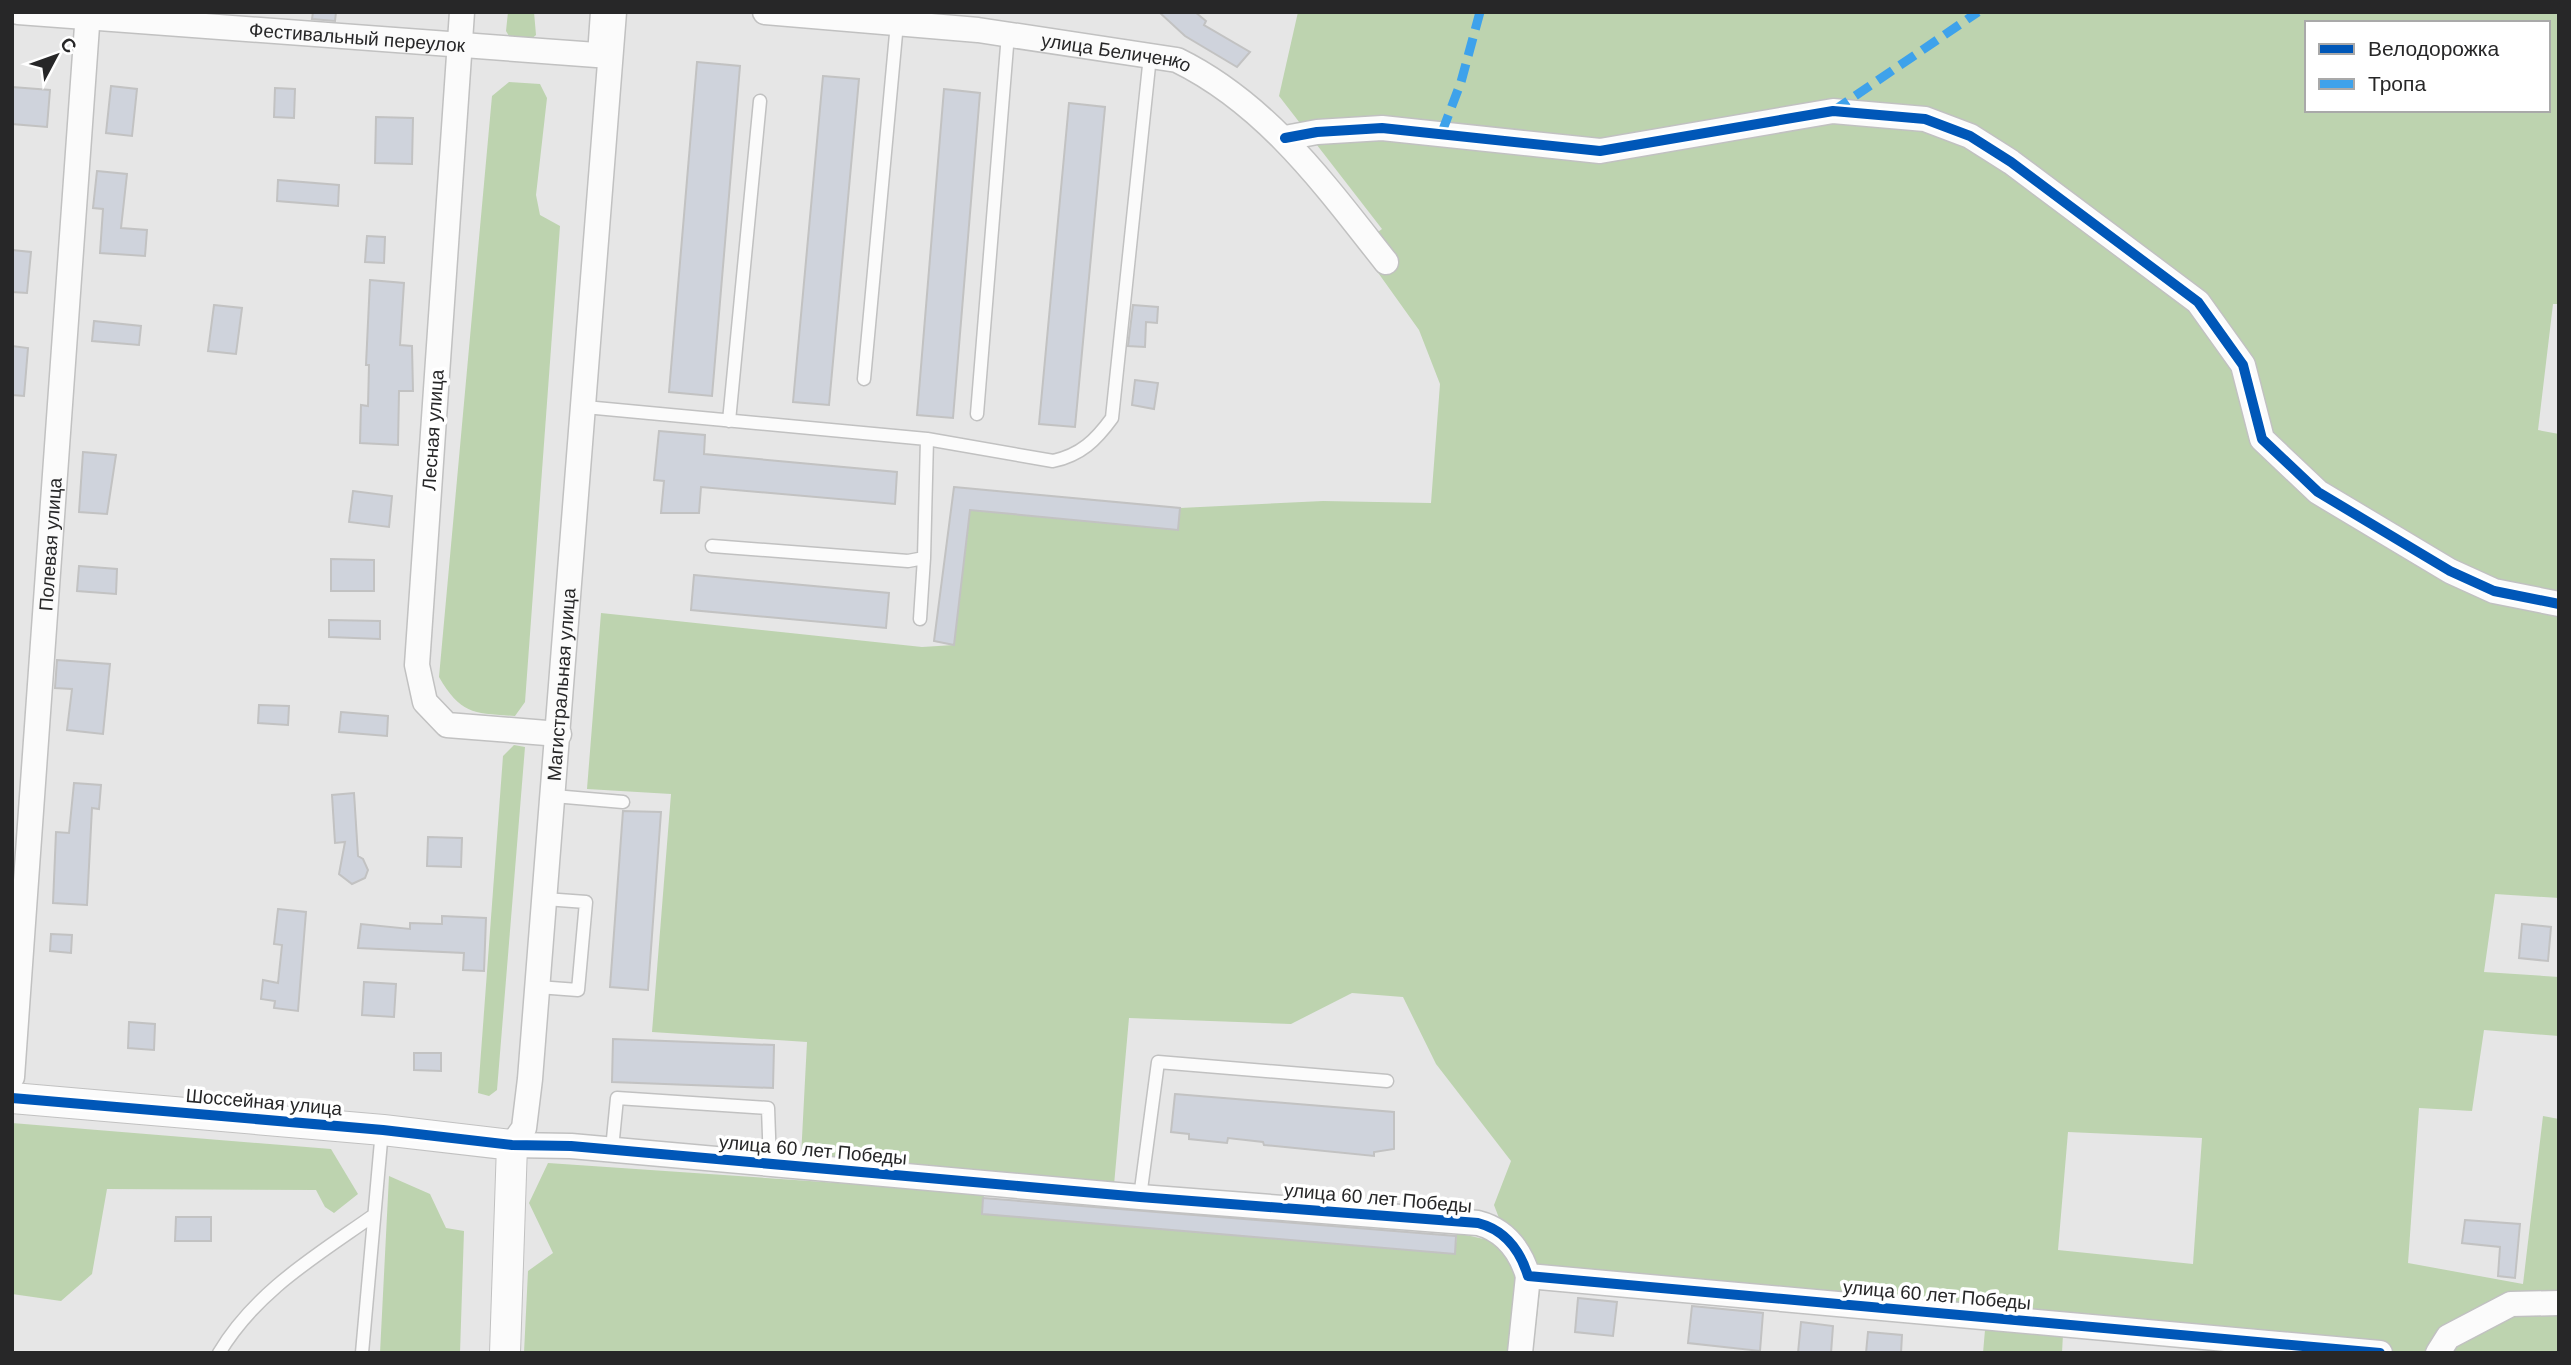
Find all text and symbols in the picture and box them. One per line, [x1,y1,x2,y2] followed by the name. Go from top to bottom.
[248,19,466,56] street label: Фестивальный переулок
[21,21,91,91] north arrow
[2305,21,2550,112] legend
[1040,29,1195,76] street label: улица Беличенко
[56,33,81,57] text: С
[2368,37,2499,60] text: Велодорожка
[2368,72,2426,95] text: Тропа
[418,368,448,491] street label: Лесная улица
[35,476,65,612] street label: Полевая улица
[543,587,579,782] street label: Магистральная улица
[185,1085,344,1119] street label: Шоссейная улица
[718,1131,908,1169] street label: улица 60 лет Победы
[1283,1179,1473,1217] street label: улица 60 лет Победы
[1842,1276,2032,1314] street label: улица 60 лет Победы

